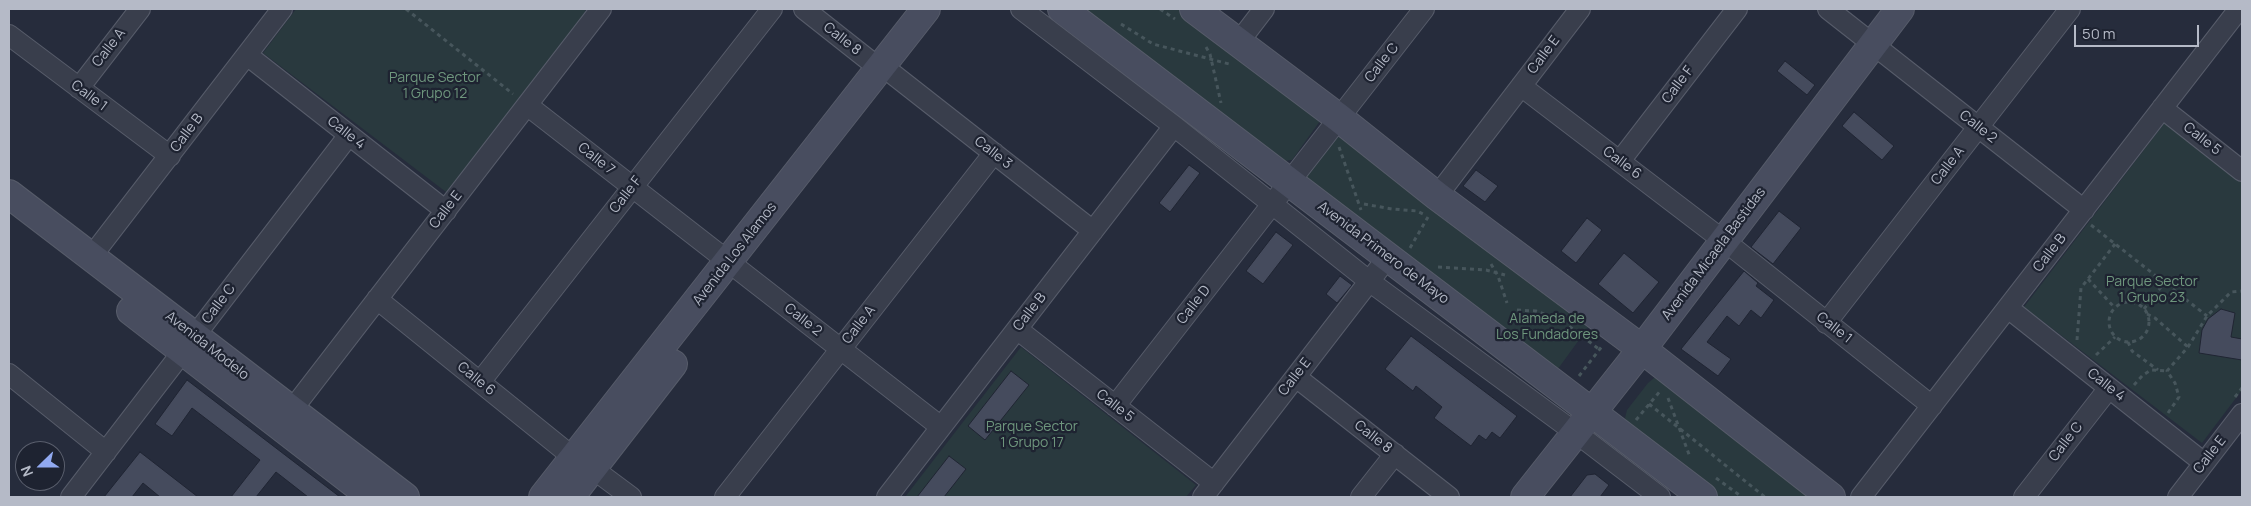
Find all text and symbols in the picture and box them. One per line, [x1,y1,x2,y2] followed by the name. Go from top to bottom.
[2076,15,2201,47] scale bar
[820,19,864,59] street label: Calle 8
[2082,23,2116,44] text: 50 m
[89,25,129,71] street label: Calle A
[1524,33,1564,77] street label: Calle E
[1361,40,1403,86] street label: Calle C
[1659,63,1697,107] street label: Calle F
[389,70,481,102] park label: Parque Sector 1 Grupo 12
[68,77,110,115] street label: Calle 1
[1956,107,2000,147] street label: Calle 2
[167,110,207,156] street label: Calle B
[324,113,368,153] street label: Calle 4
[2180,119,2224,159] street label: Calle 5
[971,133,1015,173] street label: Calle 3
[574,139,618,179] street label: Calle 7
[1599,143,1645,183] street label: Calle 6
[1928,143,1968,189] street label: Calle A
[606,173,646,217] street label: Calle F
[1659,184,1769,324] street label: Avenida Micaela Bastidas
[426,188,466,232] street label: Calle E
[1314,198,1452,308] street label: Avenida Primero de Mayo
[689,199,781,309] street label: Avenida Los Alamos
[2030,231,2070,275] street label: Calle B
[2106,274,2198,306] park label: Parque Sector 1 Grupo 23
[199,281,239,327] street label: Calle C
[1174,282,1214,328] street label: Calle D
[1010,290,1050,334] street label: Calle B
[781,300,825,340] street label: Calle 2
[839,302,879,348] street label: Calle A
[162,308,252,384] street label: Avenida Modelo
[1813,309,1855,347] street label: Calle 1
[1496,311,1598,344] park label: Alameda de Los Fundadores
[1275,355,1315,399] street label: Calle E
[454,359,498,399] street label: Calle 6
[2084,365,2128,405] street label: Calle 4
[1093,386,1137,426] street label: Calle 5
[1351,417,1395,457] street label: Calle 8
[986,419,1078,452] park label: Parque Sector 1 Grupo 17
[2045,419,2087,465] street label: Calle C
[2190,433,2230,477] street label: Calle E
[15,441,65,491] north arrow
[16,463,37,480] text: N

